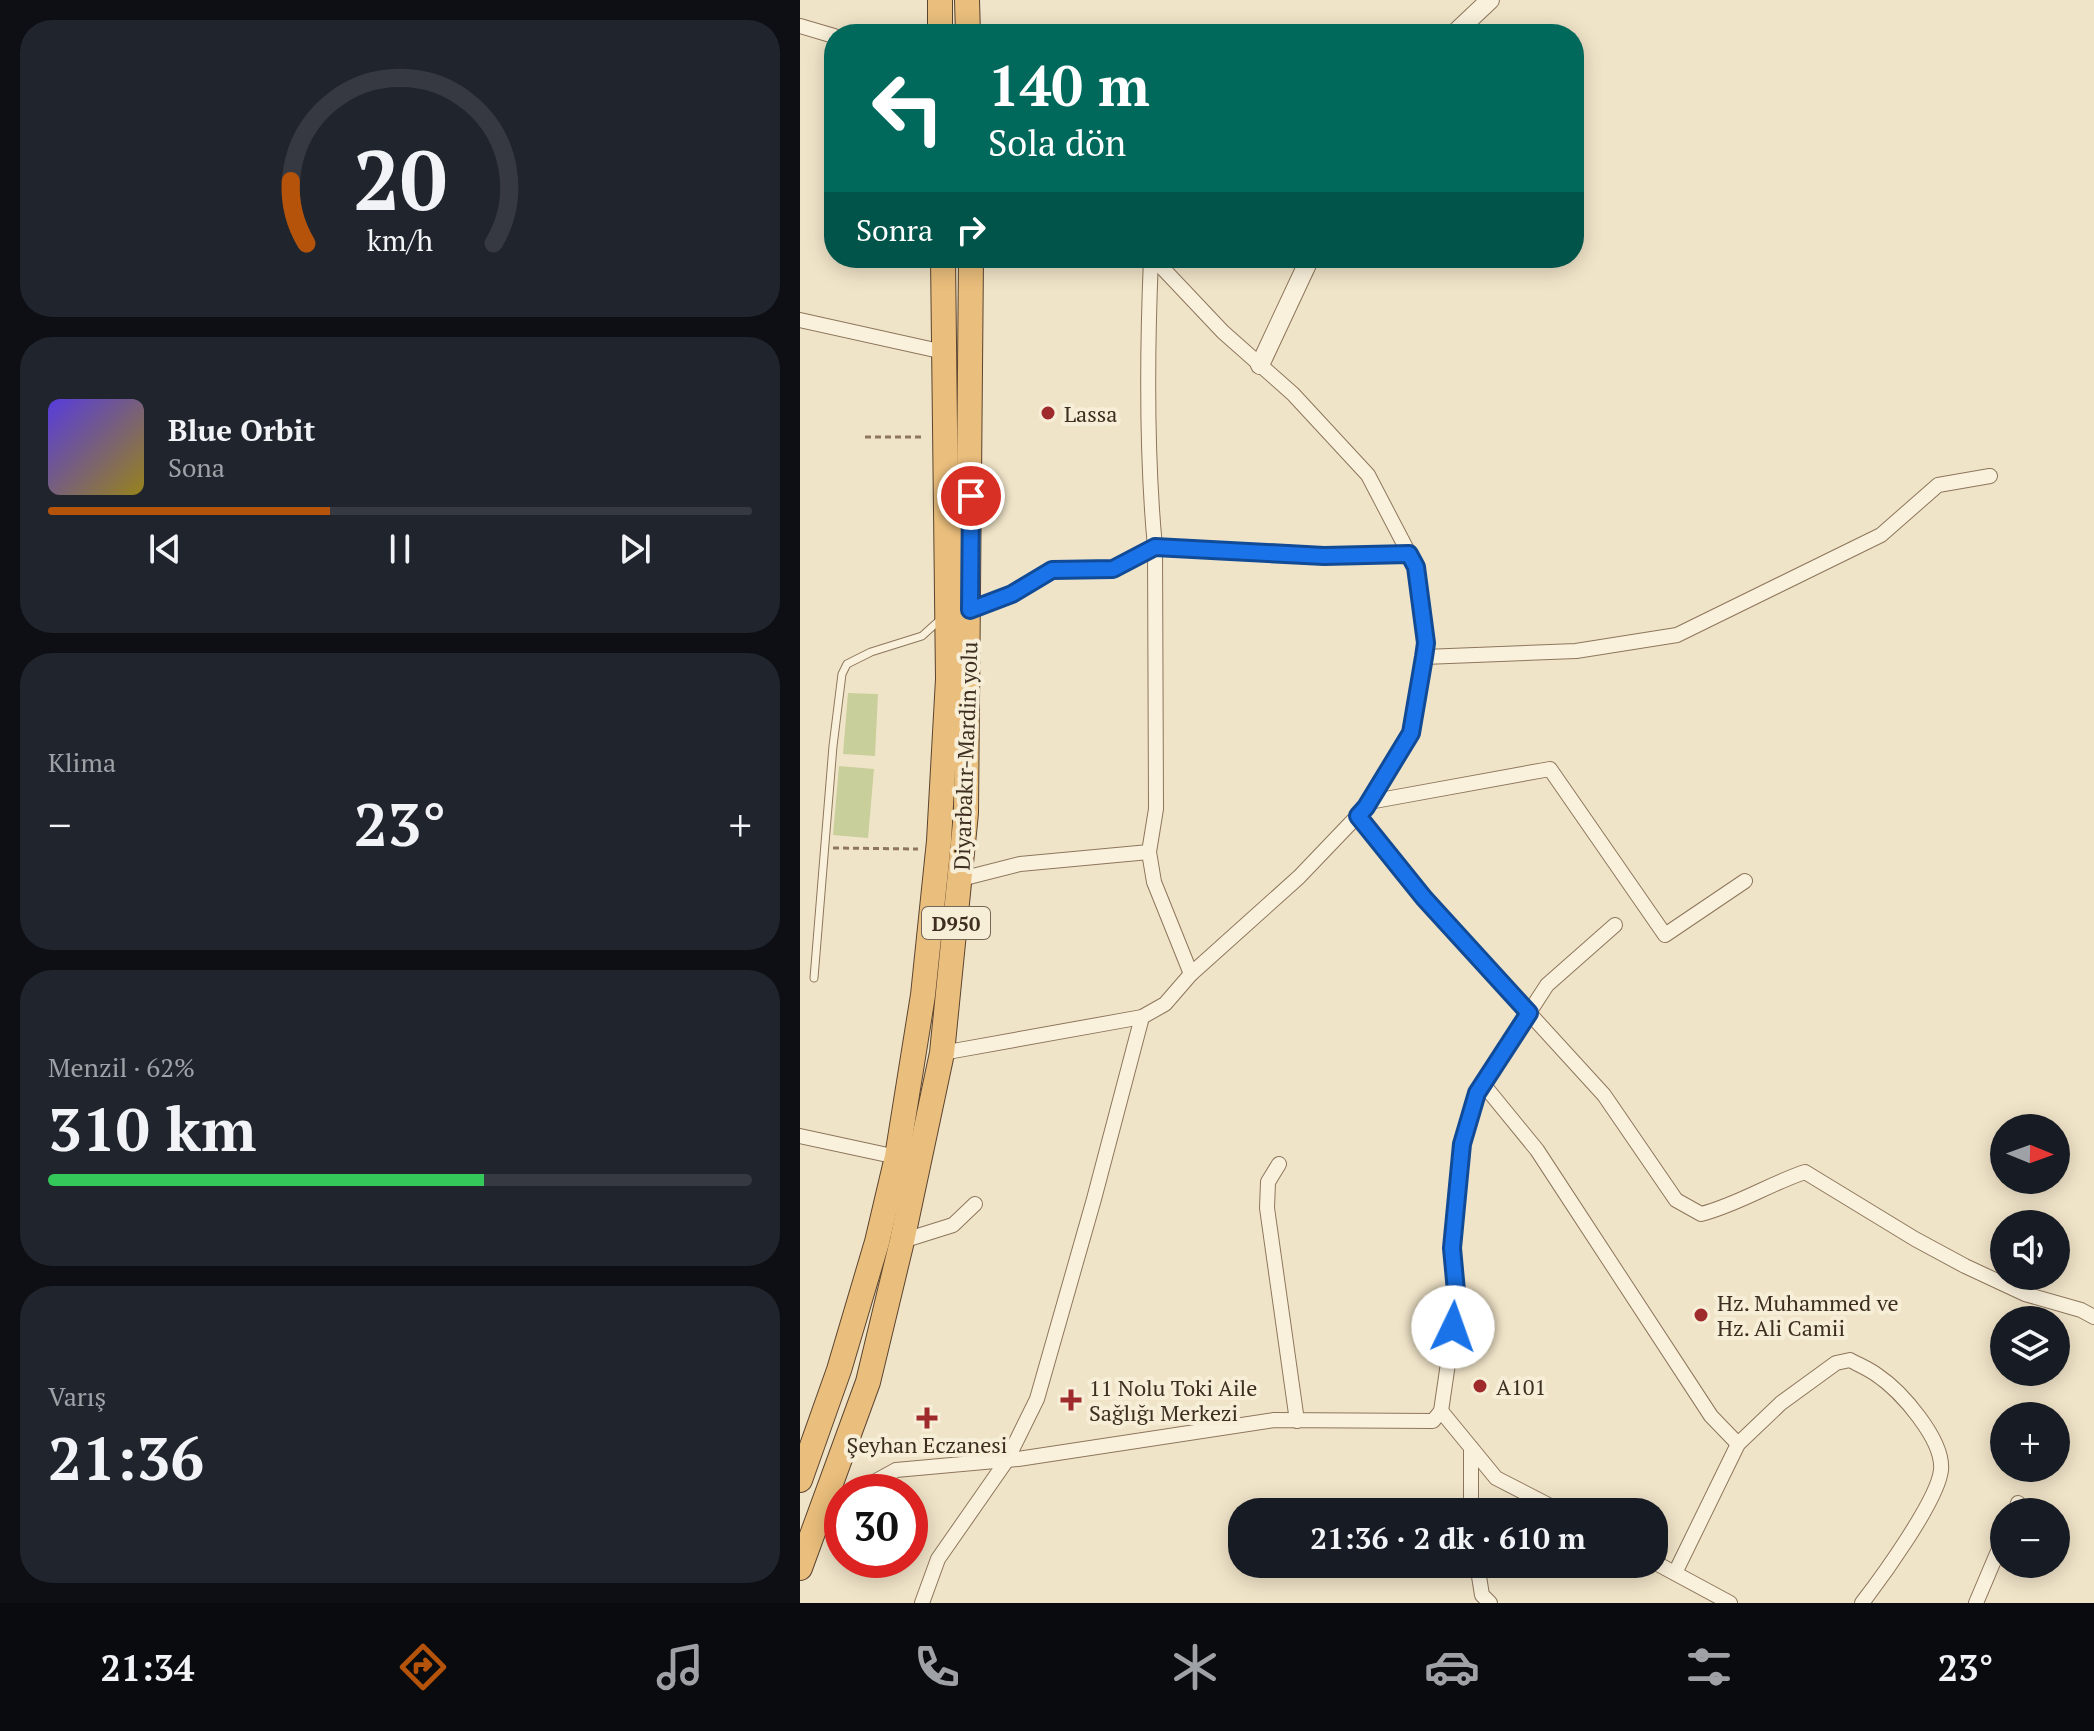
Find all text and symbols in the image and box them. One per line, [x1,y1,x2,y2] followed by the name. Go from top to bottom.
[988,48,1150,122] text: 140 m
[856,56,960,160] icon: left
[988,119,1126,166] text: Sola dön
[353,124,447,234] text: 20
[949,208,993,252] icon: right
[856,210,933,250] text: Sonra
[367,221,433,259] text: km/h
[1064,399,1117,428] place label: Lassa
[1039,404,1057,422] marker: Lassa
[168,410,315,450] text: Blue Orbit
[168,450,225,484] text: Sona
[937,462,1005,530] pin
[949,474,993,518] icon: arrive
[143,527,187,571] icon: previous
[378,527,422,571] icon: pause
[613,527,657,571] icon: next
[947,641,983,871] street label: Diyarbakır-Mardin yolu
[48,745,116,779] text: Klima
[354,784,446,863] text: 23°
[48,795,71,854] text: −
[729,795,752,854] text: +
[922,907,990,939] road number: D950
[48,1050,195,1084] text: Menzil · 62%
[48,1089,256,1168] text: 310 km
[1990,1114,2070,1194] north arrow
[1990,1114,2070,1578] map controls
[1990,1210,2070,1290] button: sound
[1411,1285,1495,1369] position arrow
[1717,1288,1899,1342] place label: Hz. Muhammed ve Hz. Ali Camii
[1692,1306,1710,1324] marker: Hz. Muhammed ve Hz. Ali Camii
[1990,1306,2070,1386] button: layers
[1496,1372,1546,1401] place label: A101
[1089,1373,1257,1427] place label: 11 Nolu Toki Aile Sağlığı Merkezi
[1471,1377,1489,1395] marker: A101
[48,1379,106,1413] text: Varış
[1060,1389,1082,1411] marker: 11 Nolu Toki Aile Sağlığı Merkezi
[1990,1402,2070,1482] button: +
[918,1409,936,1427] marker: Şeyhan Eczanesi
[48,1418,204,1497] text: 21:36
[847,1430,1007,1459] place label: Şeyhan Eczanesi
[824,1474,928,1578] speed limit sign: 30
[1990,1498,2070,1578] button: −
[1310,1518,1586,1558] text: 21:36 · 2 dk · 610 m
[395,1639,451,1695] icon: directions
[652,1639,708,1695] icon: music
[909,1639,965,1695] icon: phone
[1167,1639,1223,1695] icon: climate
[1424,1639,1480,1695] icon: car
[1681,1639,1737,1695] icon: filters
[101,1644,194,1691] text: 21:34
[1938,1644,1993,1691] text: 23°

